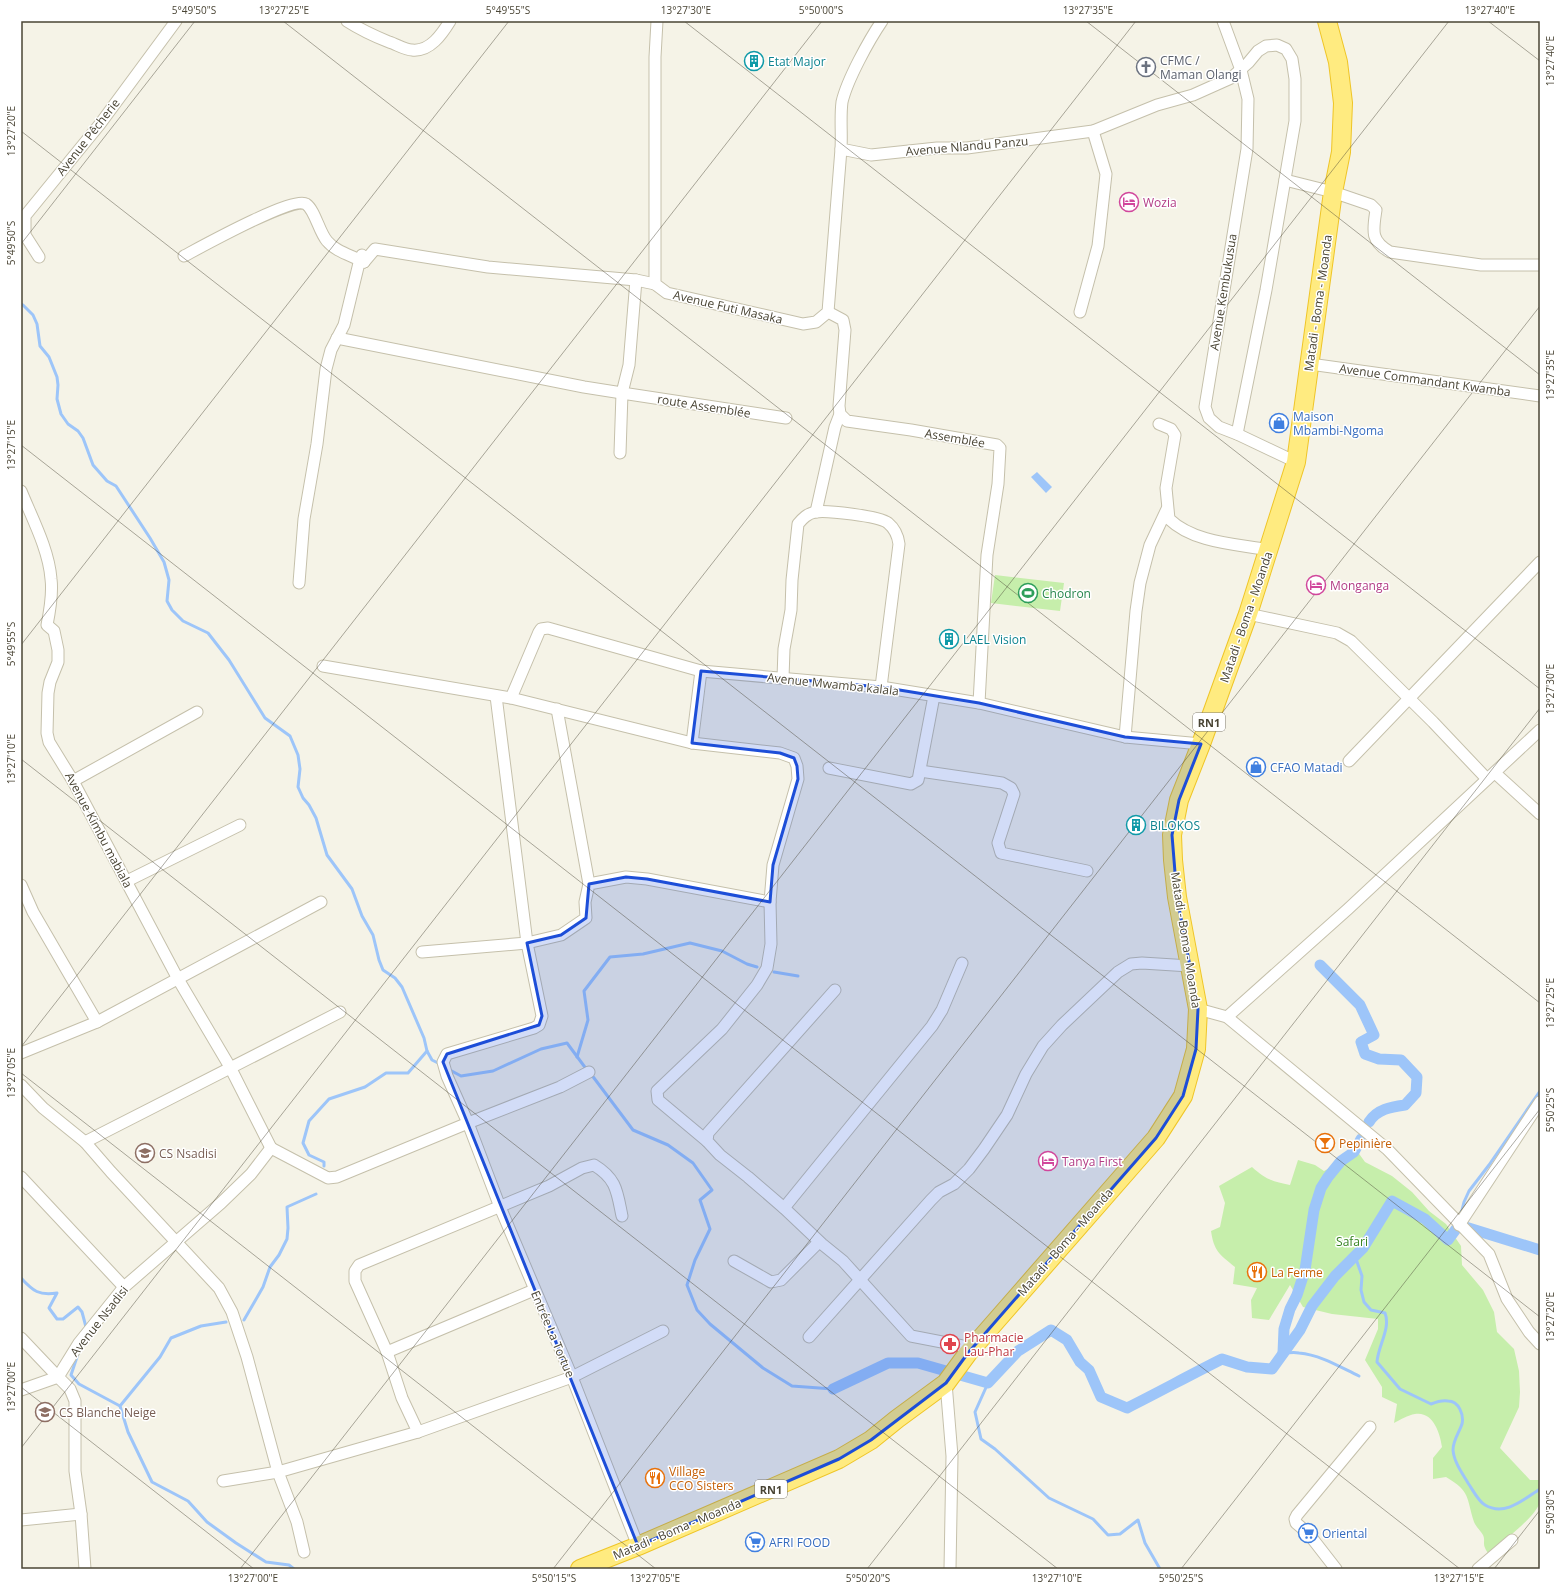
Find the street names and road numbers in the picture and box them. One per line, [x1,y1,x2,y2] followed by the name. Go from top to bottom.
[53,95,124,179] street label: Avenue Pêcherie
[905,132,1029,160] street label: Avenue Nlandu Panzu
[1205,232,1241,352] street label: Avenue Kembukusua
[1300,234,1336,372] street label: Matadi - Boma - Moanda
[672,286,784,328] street label: Avenue Futi Masaka
[1338,360,1512,400] street label: Avenue Commandant Kwamba
[656,390,752,422] street label: route Assemblée
[924,424,987,452] street label: Assemblée
[1216,549,1276,685] street label: Matadi - Boma - Moanda
[766,669,900,699] street label: Avenue Mwamba kalala
[1193,713,1225,731] road number: RN1
[61,769,137,891] street label: Avenue Kimbu mabiala
[1167,871,1205,1009] street label: Matadi - Boma - Moanda
[1013,1184,1117,1300] street label: Matadi - Boma - Moanda
[66,1282,132,1360] street label: Avenue Nsadisi
[527,1288,579,1380] street label: Entrée La Tortue
[755,1480,787,1498] road number: RN1
[610,1494,744,1564] street label: Matadi - Boma - Moanda

